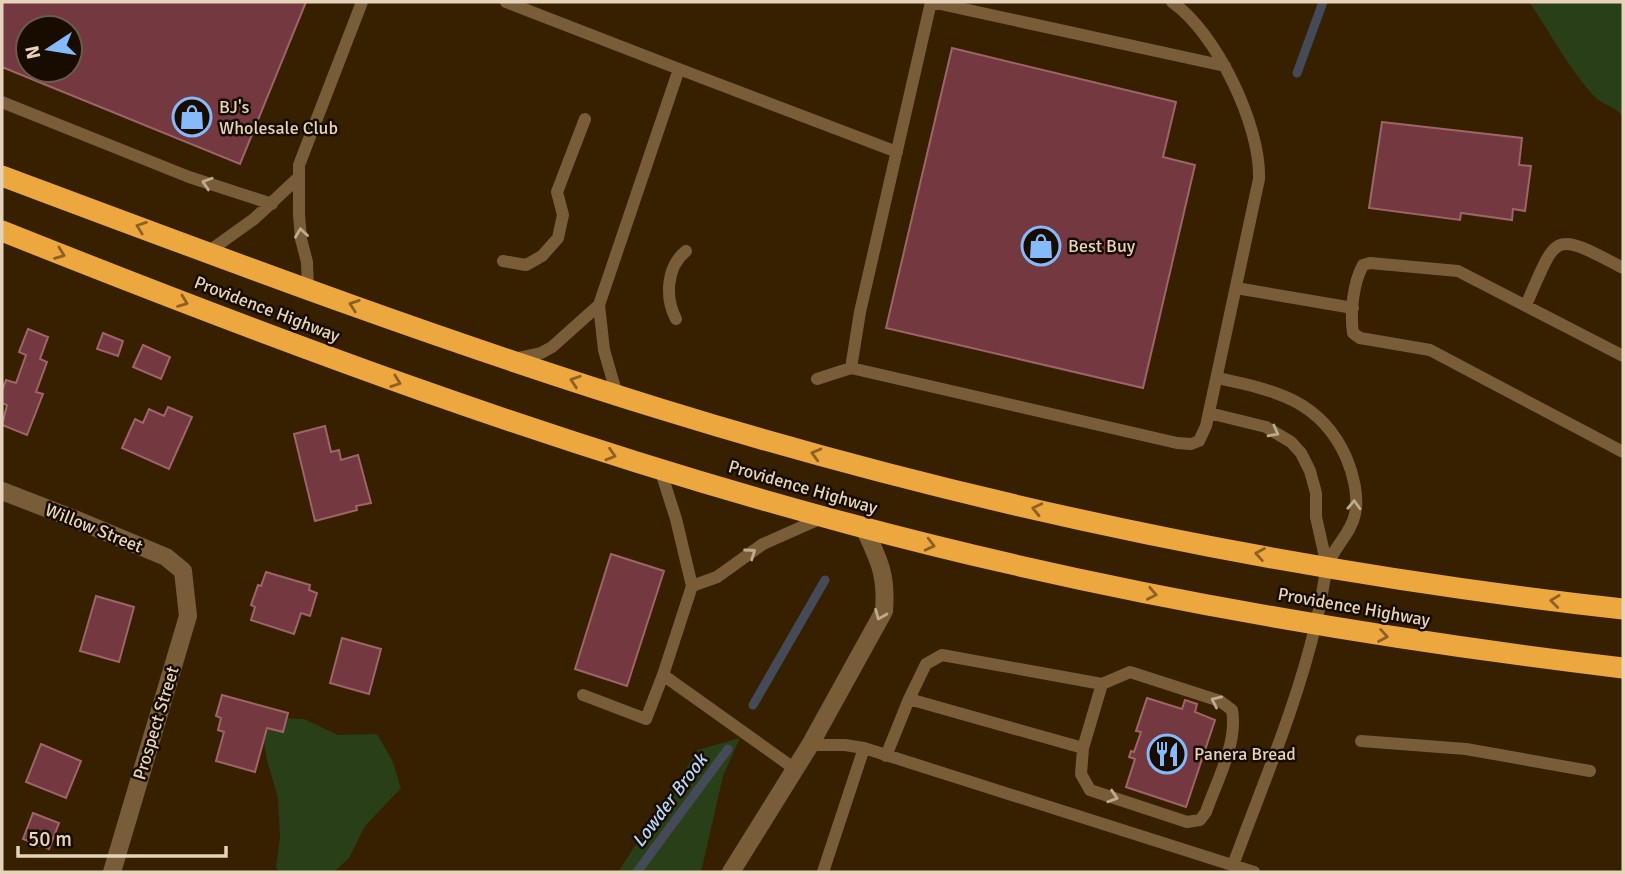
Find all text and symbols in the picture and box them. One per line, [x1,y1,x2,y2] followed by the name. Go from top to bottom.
[14,14,84,84] north arrow
[20,43,46,61] text: N
[171,96,213,138] shop icon: BJ's Wholesale Club
[219,96,338,139] place label: BJ's Wholesale Club
[201,177,213,191] one-way arrow
[135,222,147,236] one-way arrow
[1020,225,1062,267] shop icon: Best Buy
[294,228,309,239] one-way arrow
[1068,235,1136,257] place label: Best Buy
[54,246,66,260] one-way arrow
[191,271,343,347] street label: Providence Highway
[176,294,188,308] one-way arrow
[349,299,361,313] one-way arrow
[389,373,401,387] one-way arrow
[569,375,582,389] one-way arrow
[1267,424,1279,437] one-way arrow
[605,446,617,461] one-way arrow
[811,447,823,462] one-way arrow
[726,455,881,519] street label: Providence Highway
[42,498,146,558] street label: Willow Street
[1347,499,1362,510] one-way arrow
[1031,503,1043,517] one-way arrow
[924,537,936,551] one-way arrow
[1254,547,1266,562] one-way arrow
[743,549,756,561] one-way arrow
[1276,583,1432,631] street label: Providence Highway
[1146,586,1158,601] one-way arrow
[1550,594,1561,609] one-way arrow
[875,608,889,620] one-way arrow
[1378,628,1389,643] one-way arrow
[128,664,184,782] street label: Prospect Street
[1211,695,1223,709] one-way arrow
[1146,733,1188,775] restaurant icon: Panera Bread
[1194,743,1296,765] place label: Panera Bread
[627,748,714,852] water label: Lowder Brook
[1106,789,1119,803] one-way arrow
[18,814,226,858] scale bar
[28,826,72,852] text: 50 m

